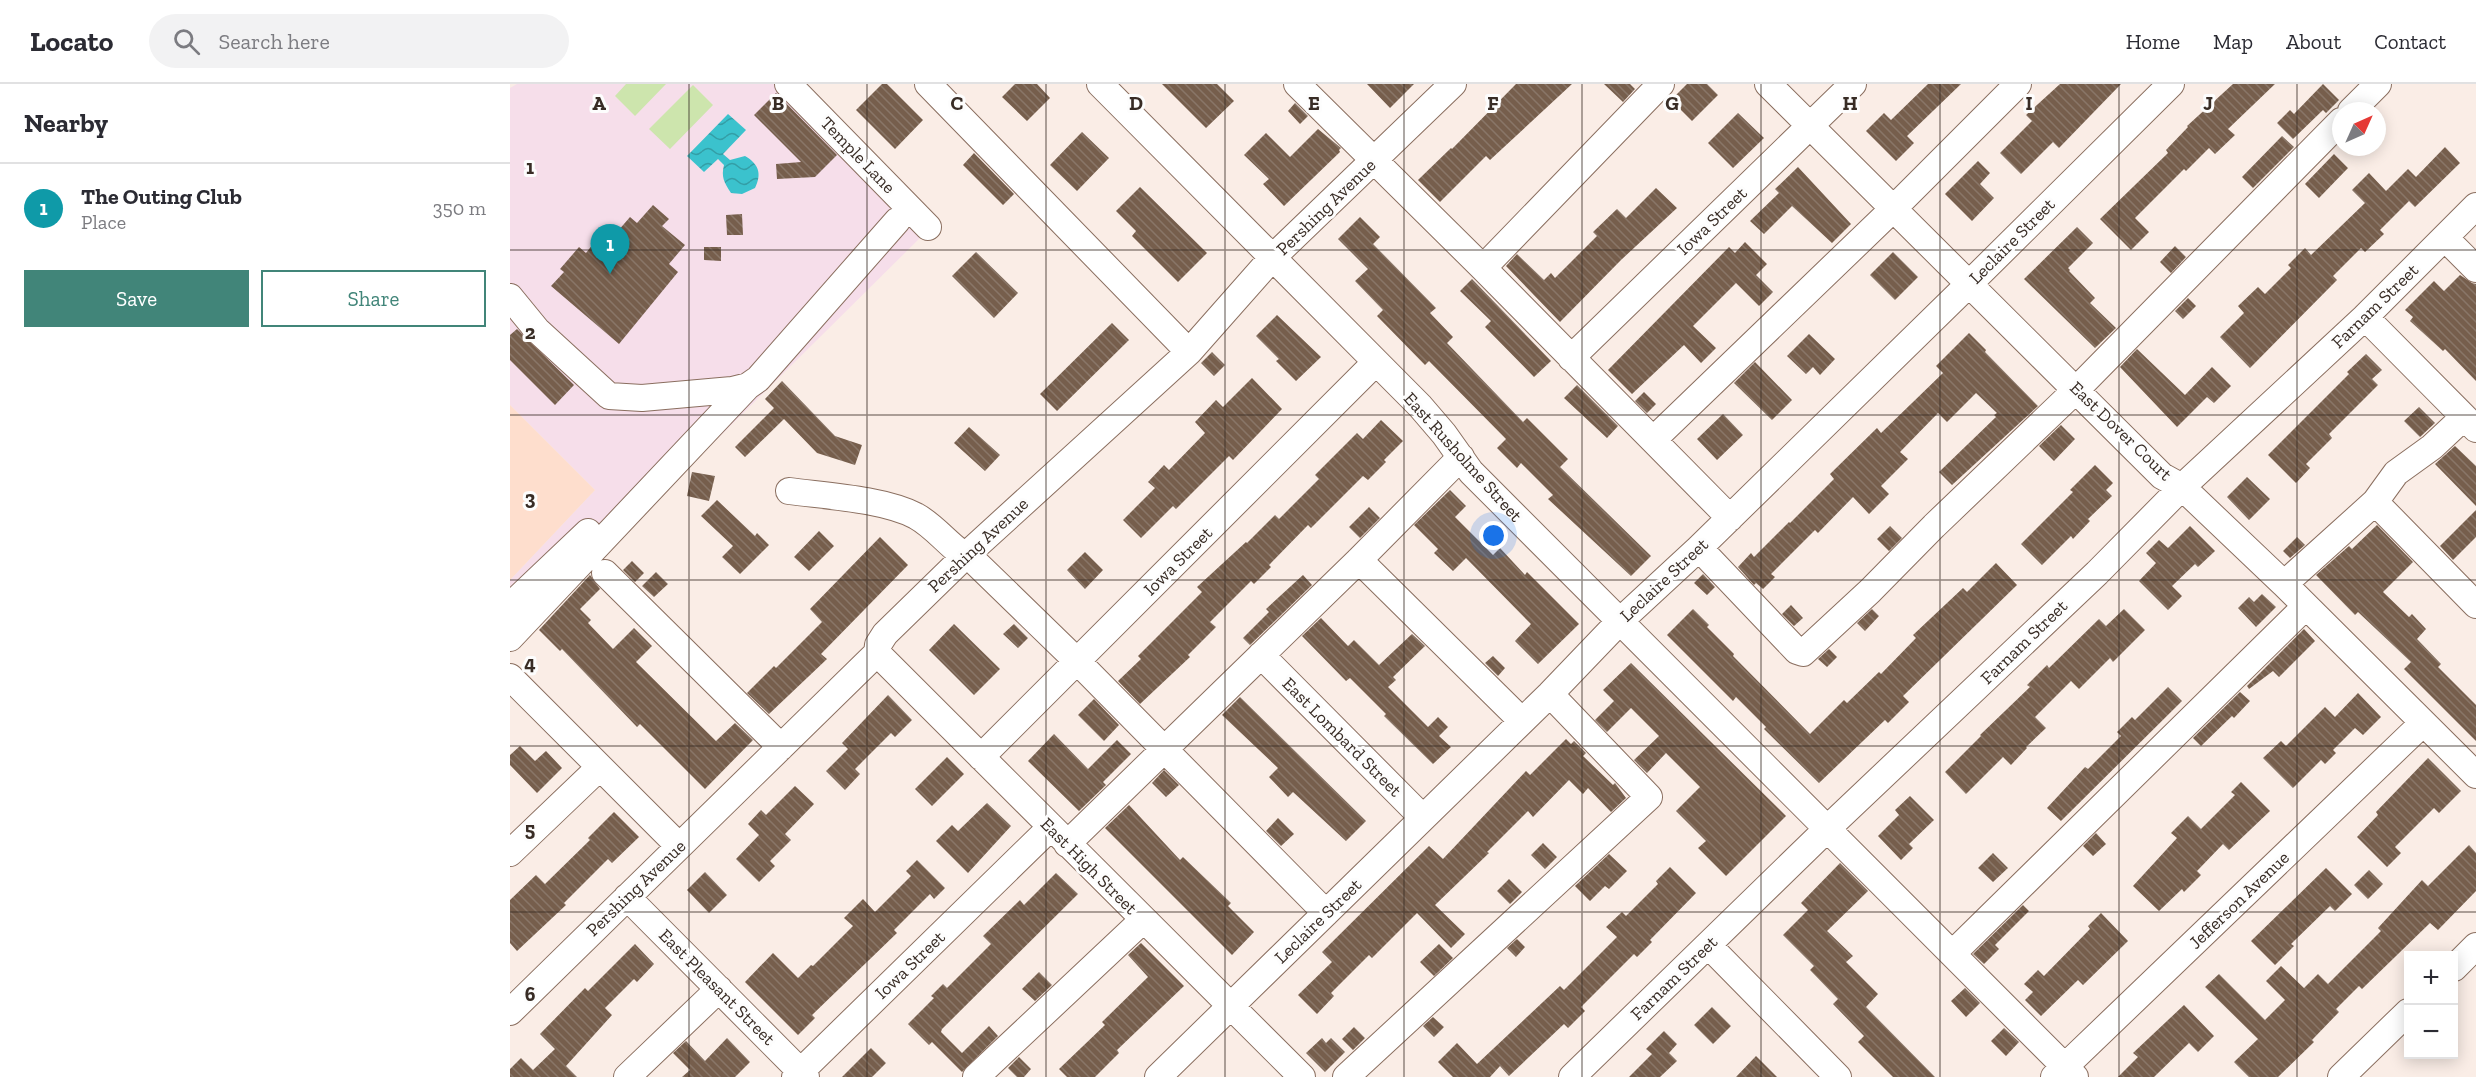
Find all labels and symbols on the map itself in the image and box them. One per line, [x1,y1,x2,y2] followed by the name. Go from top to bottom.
[592,91,606,115] text: A
[772,91,784,115] text: B
[951,91,964,115] text: C
[1129,91,1143,115] text: D
[1308,91,1320,115] text: E
[1487,91,1499,115] text: F
[1665,91,1679,115] text: G
[1842,91,1858,115] text: H
[2025,91,2033,115] text: I
[2203,91,2213,115] text: J
[2332,102,2386,156] north arrow
[816,112,900,198] street label: Temple Lane
[1272,154,1380,260] street label: Pershing Avenue
[526,155,534,179] text: 1
[1673,182,1752,260] street label: Iowa Street
[1964,193,2060,289] street label: Leclaire Street
[590,224,630,274] pin: 1
[2327,259,2423,353] street label: Farnam Street
[525,320,536,344] text: 2
[2065,377,2177,485] street label: East Dover Court
[1399,388,1527,527] street label: East Rusholme Street
[525,486,536,510] text: 3
[923,493,1033,597] street label: Pershing Avenue
[1479,521,1508,550] your location
[1139,522,1217,600] street label: Iowa Street
[1615,533,1713,626] street label: Leclaire Street
[1976,595,2072,689] street label: Farnam Street
[524,651,536,675] text: 4
[1278,673,1406,801] street label: East Lombard Street
[1036,813,1142,919] street label: East High Street
[525,817,535,841] text: 5
[582,835,690,941] street label: Pershing Avenue
[2184,847,2294,953] street label: Jefferson Avenue
[1270,874,1366,968] street label: Leclaire Street
[654,924,780,1050] street label: East Pleasant Street
[871,926,950,1004] street label: Iowa Street
[1626,931,1722,1025] street label: Farnam Street
[525,982,536,1006] text: 6

